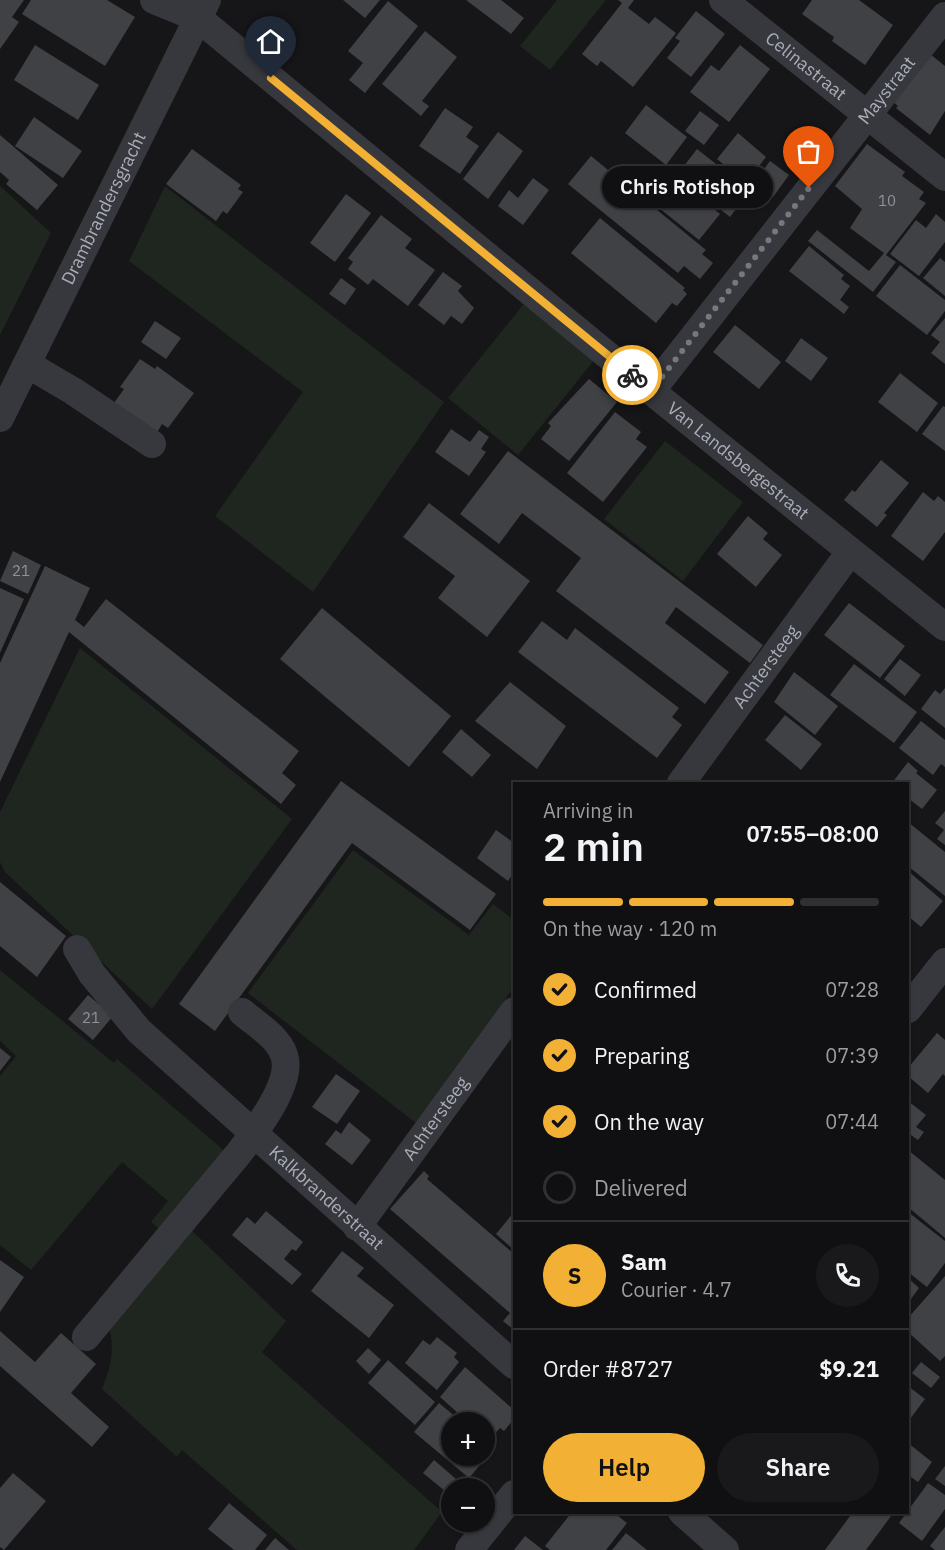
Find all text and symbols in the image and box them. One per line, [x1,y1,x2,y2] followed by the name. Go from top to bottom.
[245,16,296,78] pin
[254,25,287,58] icon: home
[761,26,851,105] street label: Celinastraat
[853,51,920,129] street label: Maystraat
[783,126,834,188] pin
[56,128,151,288] street label: Drambrandersgracht
[792,135,825,168] icon: bag
[602,167,773,209] callout: Chris Rotishop
[620,173,755,200] text: Chris Rotishop
[878,191,896,210] house number: 10
[602,345,662,405] courier
[616,359,649,392] icon: bike
[663,397,814,524] street label: Van Landsbergestraat
[12,561,30,580] house number: 21
[727,620,804,713] street label: Achtersteeg
[543,797,633,824] text: Arriving in
[746,819,879,848] text: 07:55–08:00
[543,821,644,872] text: 2 min
[543,915,717,942] text: On the way · 120 m
[543,973,576,1006] icon: check
[594,975,697,1004] text: Confirmed
[825,976,879,1003] text: 07:28
[82,1008,100,1027] house number: 21
[543,1039,576,1072] icon: check
[594,1041,689,1070] text: Preparing
[825,1042,879,1069] text: 07:39
[397,1072,474,1165] street label: Achtersteeg
[543,1105,576,1138] icon: check
[594,1107,704,1136] text: On the way
[825,1108,879,1135] text: 07:44
[265,1140,389,1255] street label: Kalkbranderstraat
[594,1173,688,1202] text: Delivered
[816,1244,879,1307] button: phone
[621,1247,667,1276] text: Sam
[568,1261,581,1290] text: S
[621,1276,732,1303] text: Courier · 4.7
[543,1354,673,1383] text: Order #8727
[819,1354,879,1383] text: $9.21
[441,1412,495,1532] map controls
[441,1412,495,1466] button: +
[543,1433,705,1502] button: Help
[717,1433,879,1502] button: Share
[441,1478,495,1532] button: −

